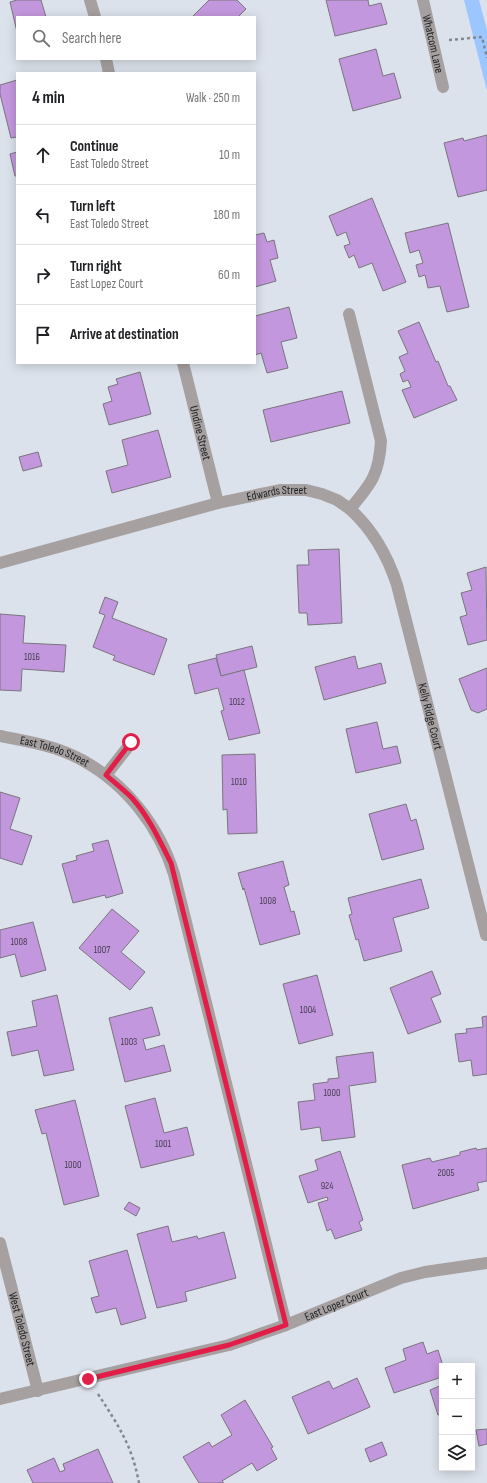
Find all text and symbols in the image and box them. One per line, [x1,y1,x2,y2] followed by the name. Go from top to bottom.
[419,13,447,75] street label: Whatcom Lane
[16,16,256,60] search box
[30,27,52,49] icon: search
[62,29,122,48] text: Search here
[32,88,65,108] text: 4 min
[186,90,240,106] text: Walk · 250 m
[70,137,119,156] text: Continue
[32,144,54,166] icon: ahead
[219,147,240,163] text: 10 m
[70,156,149,172] text: East Toledo Street
[70,197,115,216] text: Turn left
[32,204,54,226] icon: left
[214,207,240,223] text: 180 m
[70,216,149,232] text: East Toledo Street
[70,257,122,276] text: Turn right
[32,264,54,286] icon: right
[218,267,240,283] text: 60 m
[70,276,143,292] text: East Lopez Court
[32,324,54,346] icon: arrive
[70,325,179,344] text: Arrive at destination
[186,404,215,462] street label: Undine Street
[245,483,307,504] street label: Edwards Street
[24,651,40,663] house number: 1016
[415,682,446,752] street label: Kelly Ridge Court
[229,696,245,708] house number: 1012
[19,732,93,770] street label: East Toledo Street
[122,733,140,751] route start
[231,776,247,788] house number: 1010
[260,895,276,907] house number: 1008
[11,936,27,948] house number: 1008
[94,944,110,956] house number: 1007
[300,1004,316,1016] house number: 1004
[121,1036,137,1048] house number: 1003
[324,1087,340,1099] house number: 1000
[155,1138,171,1150] house number: 1001
[65,1159,81,1171] house number: 1000
[437,1167,455,1179] house number: 2005
[321,1180,333,1192] house number: 924
[302,1285,371,1324] street label: East Lopez Court
[5,1291,39,1368] street label: West Toledo Street
[439,1363,475,1471] map controls
[439,1363,475,1399] button: +
[79,1370,97,1388] route end
[439,1399,475,1435] button: −
[439,1435,475,1471] button: layers

